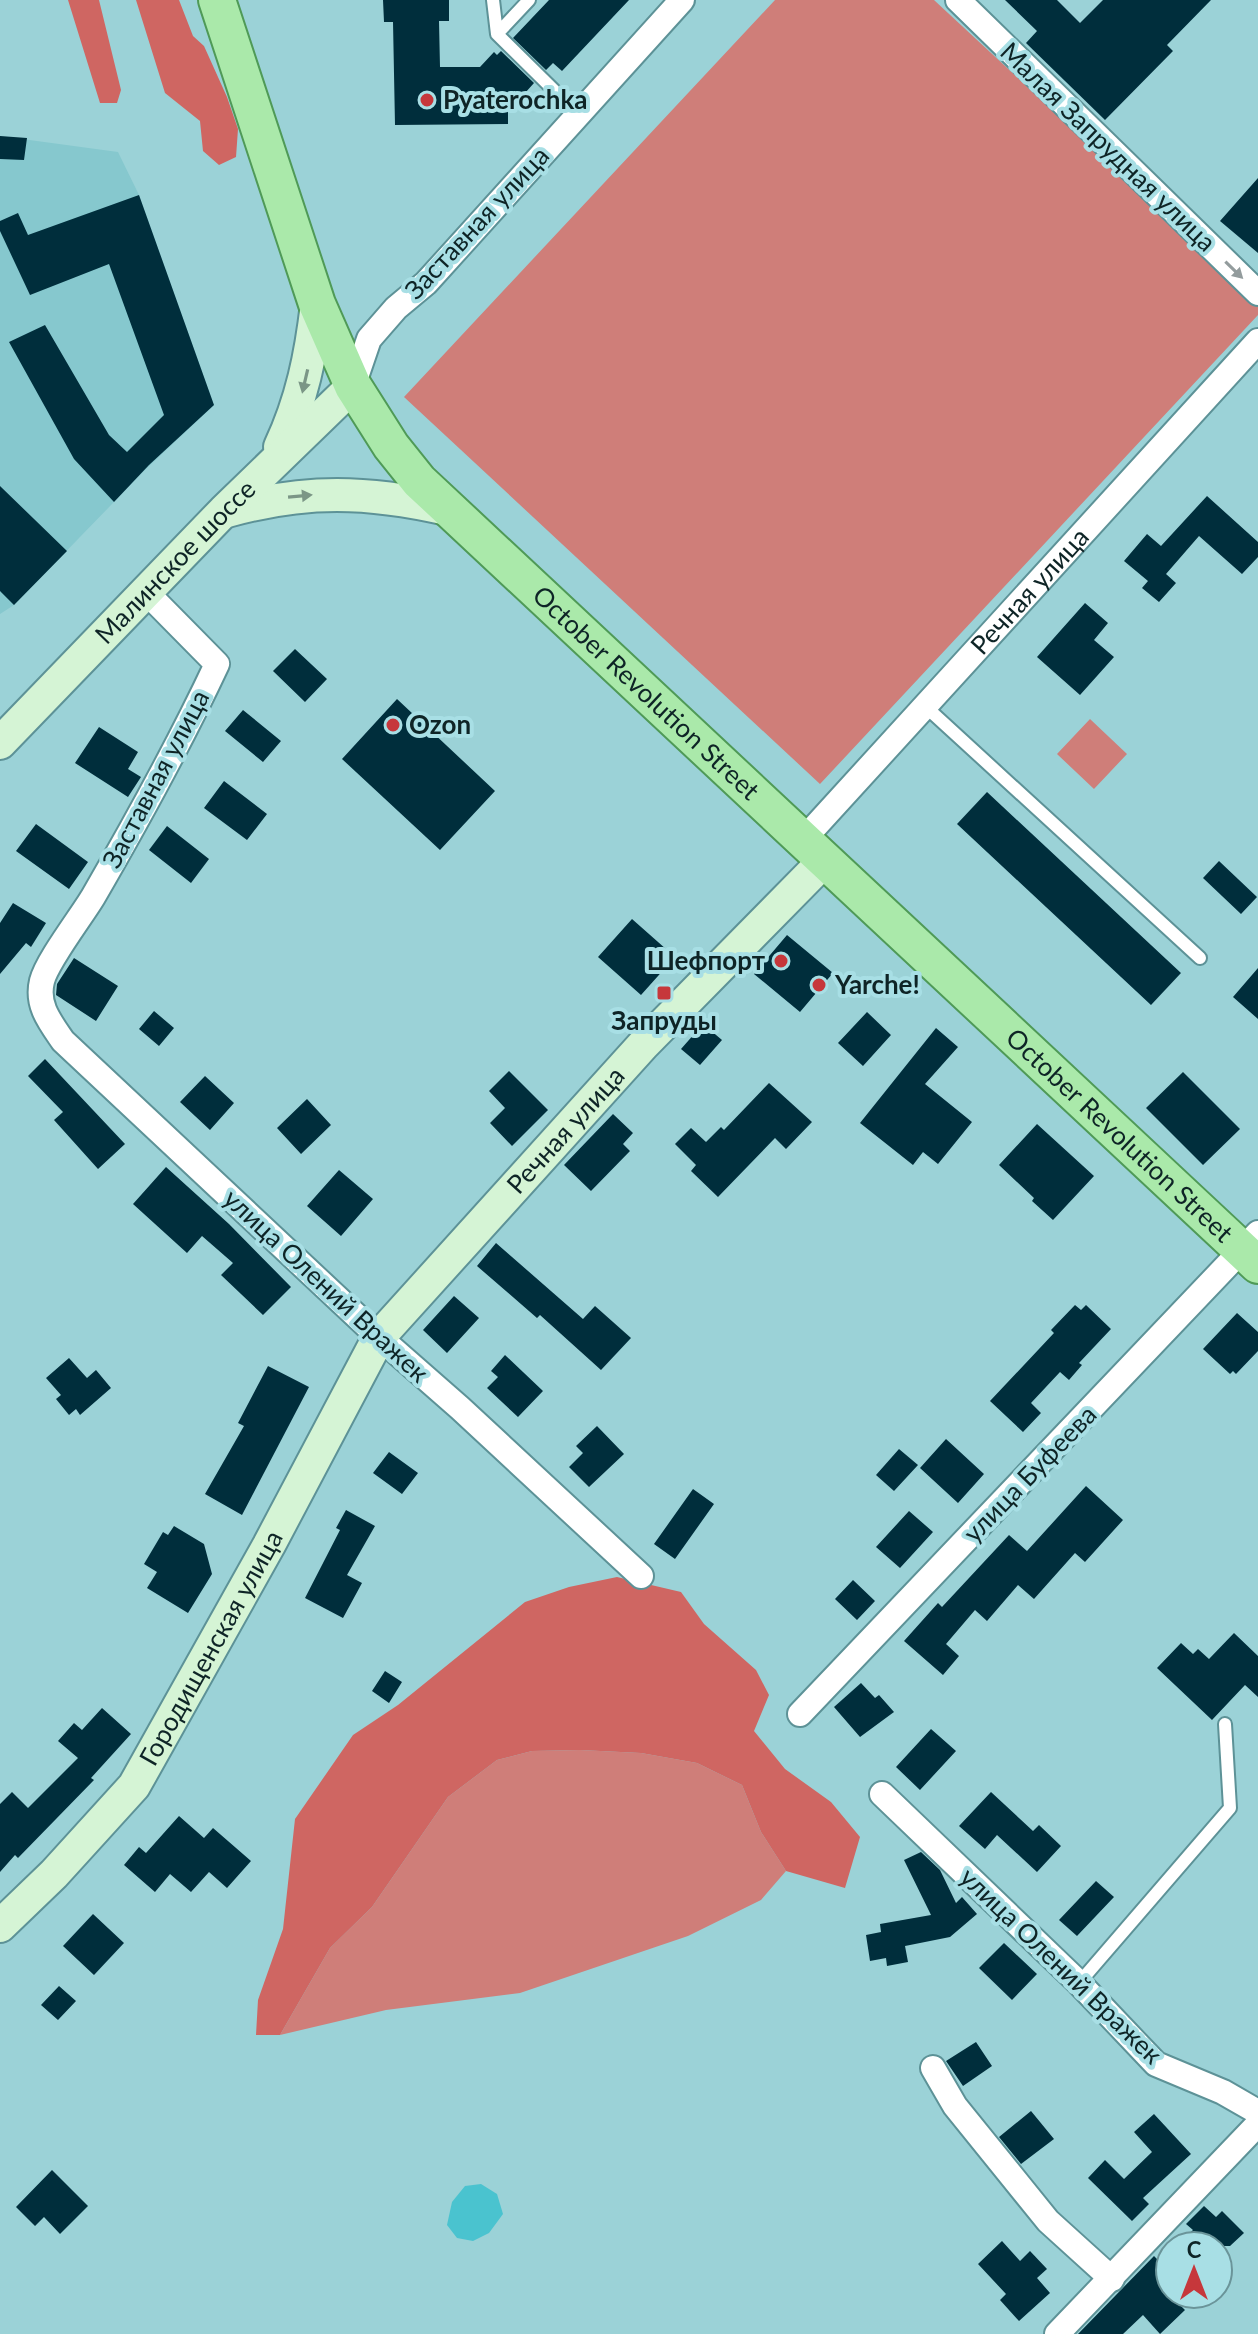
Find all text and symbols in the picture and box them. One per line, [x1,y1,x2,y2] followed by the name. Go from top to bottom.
[994,35,1223,258] street label: Малая Запрудная улица
[443,83,588,115] place label: Pyaterochka
[418,91,436,109] marker: Pyaterochka
[397,139,555,305] street label: Заставная улица
[1224,260,1243,279] one-way arrow
[298,368,311,393] one-way arrow
[88,473,261,650] street label: Малинское шоссе
[288,489,313,502] one-way arrow
[963,521,1095,661] street label: Речная улица
[527,579,767,806] street label: October Revolution Street
[95,684,215,873] street label: Заставная улица
[409,708,471,740] place label: Ozon
[384,716,402,734] marker: Ozon
[647,944,766,976] place label: Шефпорт
[772,952,790,970] marker: Шефпорт
[834,968,920,1000] place label: Yarche!
[810,976,828,994] marker: Yarche!
[655,984,673,1002] marker: Запруды
[611,1004,717,1036] place label: Запруды
[1000,1021,1241,1249] street label: October Revolution Street
[499,1060,631,1200] street label: Речная улица
[218,1182,436,1389] street label: улица Олений Вражек
[956,1398,1103,1548] street label: улица Буфеева
[132,1525,289,1771] street label: Городищенская улица
[954,1860,1170,2070] street label: улица Олений Вражек
[1154,2230,1234,2310] north arrow
[1187,2236,1202,2263] text: С

